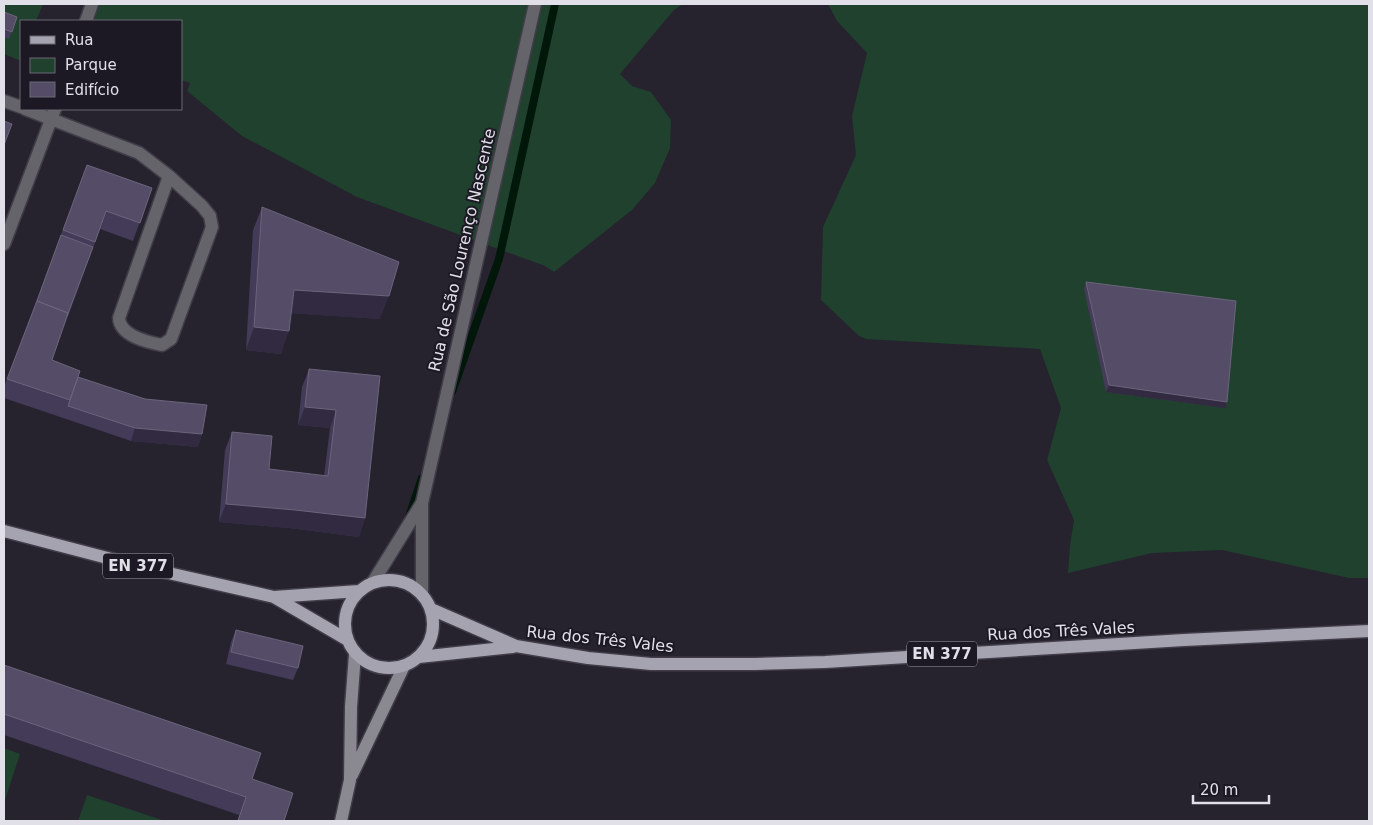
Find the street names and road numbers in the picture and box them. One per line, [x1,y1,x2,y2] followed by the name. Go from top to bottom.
[425,127,499,373] street label: Rua de São Lourenço Nascente
[103,554,173,578] road number: EN 377
[987,618,1135,644] street label: Rua dos Três Vales
[525,622,675,656] street label: Rua dos Três Vales
[907,642,977,666] road number: EN 377

